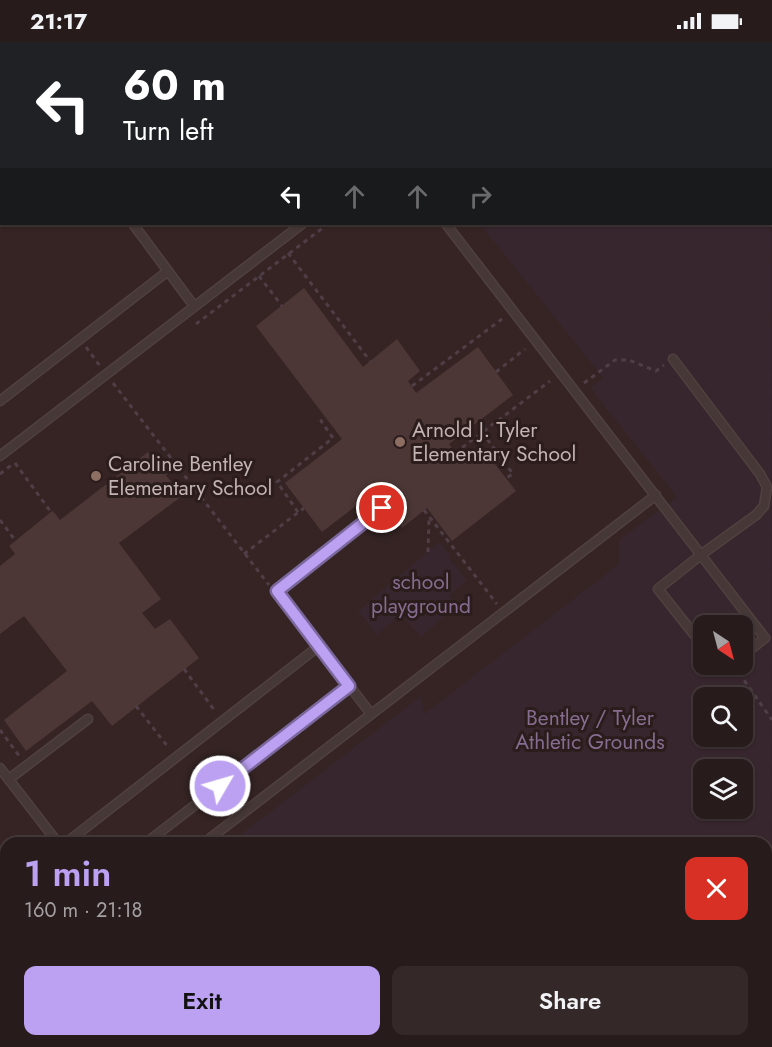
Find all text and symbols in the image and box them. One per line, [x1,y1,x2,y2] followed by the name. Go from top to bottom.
[30,5,87,37] text: 21:17
[123,55,226,116] text: 60 m
[24,66,102,144] icon: left
[123,111,213,150] text: Turn left
[275,180,308,213] icon: left
[338,180,371,213] icon: ahead
[401,180,434,213] icon: ahead
[464,180,497,213] icon: right
[412,415,576,469] place label: Arnold J. Tyler Elementary School
[393,435,407,449] marker: Arnold J. Tyler Elementary School
[108,449,272,503] place label: Caroline Bentley Elementary School
[89,469,103,483] marker: Caroline Bentley Elementary School
[356,482,407,533] pin
[365,491,398,524] icon: arrive
[371,567,471,621] park label: school playground
[693,615,753,675] north arrow
[693,615,753,819] map controls
[693,687,753,747] button: search
[515,703,665,757] park label: Bentley / Tyler Athletic Grounds
[188,754,252,818] position arrow
[693,759,753,819] button: layers
[24,847,111,899] text: 1 min
[685,857,748,920] button: close
[24,896,142,925] text: 160 m · 21:18
[24,966,380,1035] button: Exit
[392,966,748,1035] button: Share

